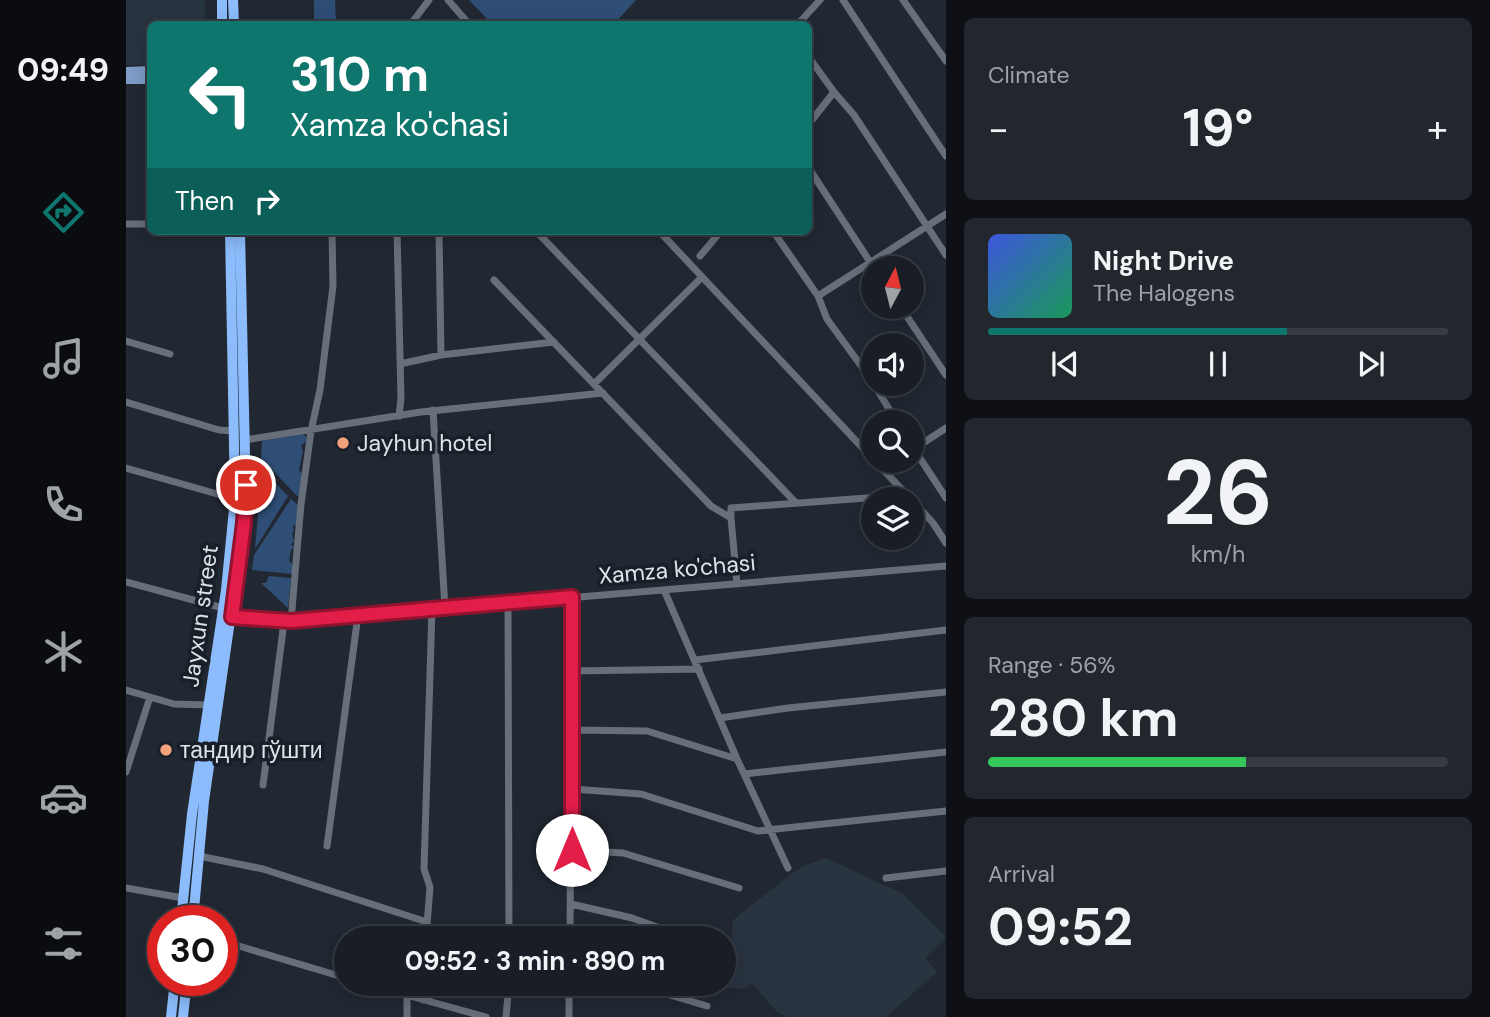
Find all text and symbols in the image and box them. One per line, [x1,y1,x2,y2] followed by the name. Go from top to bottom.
[290,42,429,106] text: 310 m
[17,49,109,91] text: 09:49
[175,49,266,140] icon: left
[988,60,1070,90] text: Climate
[1183,94,1253,162] text: 19°
[290,104,509,146] text: Xamza ko'chasi
[988,104,1009,154] text: −
[1427,104,1448,154] text: +
[248,182,286,220] icon: right
[175,184,234,218] text: Then
[39,188,88,237] icon: directions
[1093,244,1234,278] text: Night Drive
[861,256,924,318] north arrow
[861,256,924,550] map controls
[1093,278,1235,308] text: The Halogens
[861,333,924,396] button: sound
[39,334,88,383] icon: music
[1046,345,1084,383] icon: previous
[1199,345,1237,383] icon: pause
[1352,345,1390,383] icon: next
[861,410,924,473] button: search
[357,428,493,458] place label: Jayhun hotel
[1163,434,1273,552] text: 26
[335,435,351,451] marker: Jayhun hotel
[216,455,276,515] pin
[227,466,265,504] icon: arrive
[39,480,88,529] icon: phone
[861,487,924,550] button: layers
[1191,539,1245,569] text: km/h
[175,543,225,689] street label: Jayxun street
[597,547,757,591] street label: Xamza ko'chasi
[39,627,88,676] icon: climate
[988,650,1115,680] text: Range · 56%
[988,684,1178,752] text: 280 km
[180,735,323,765] place label: тандир гўшти
[158,742,174,758] marker: тандир гўшти
[39,773,88,822] icon: car
[535,813,609,887] position arrow
[988,859,1055,889] text: Arrival
[988,893,1133,961] text: 09:52
[147,905,238,996] speed limit sign: 30
[39,919,88,968] icon: filters
[405,944,665,978] text: 09:52 · 3 min · 890 m

